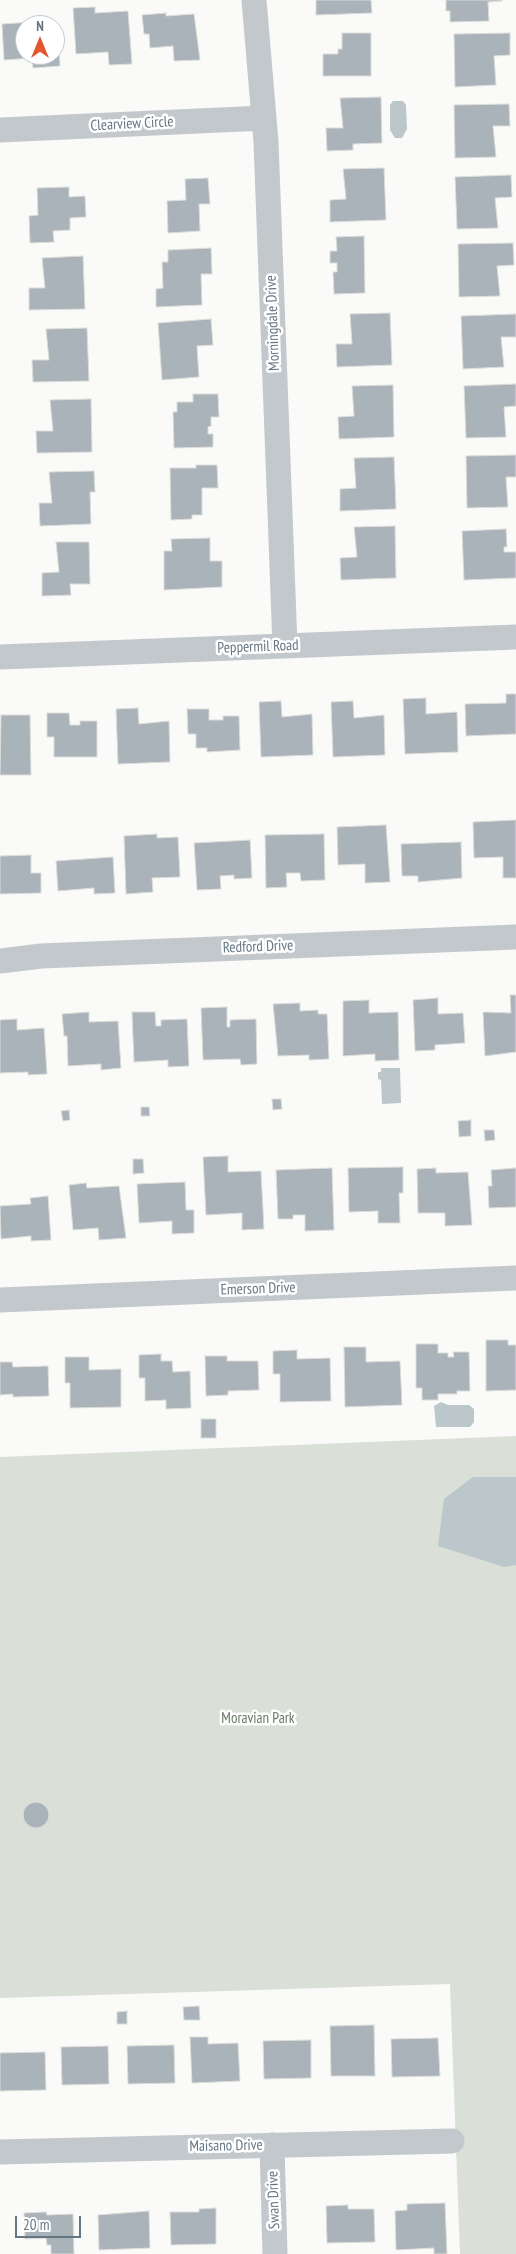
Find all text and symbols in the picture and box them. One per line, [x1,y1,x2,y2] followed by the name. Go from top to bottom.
[15,15,65,65] north arrow
[36,17,44,35] text: N
[90,113,174,135] street label: Clearview Circle
[262,275,284,371] street label: Morningdale Drive
[217,637,299,657] street label: Peppermil Road
[222,937,294,957] street label: Redford Drive
[220,1279,296,1299] street label: Emerson Drive
[221,1710,295,1728] park label: Moravian Park
[189,2136,263,2156] street label: Maisano Drive
[264,2171,284,2229] street label: Swan Drive
[18,2206,84,2238] scale bar
[23,2215,49,2234] text: 20 m

